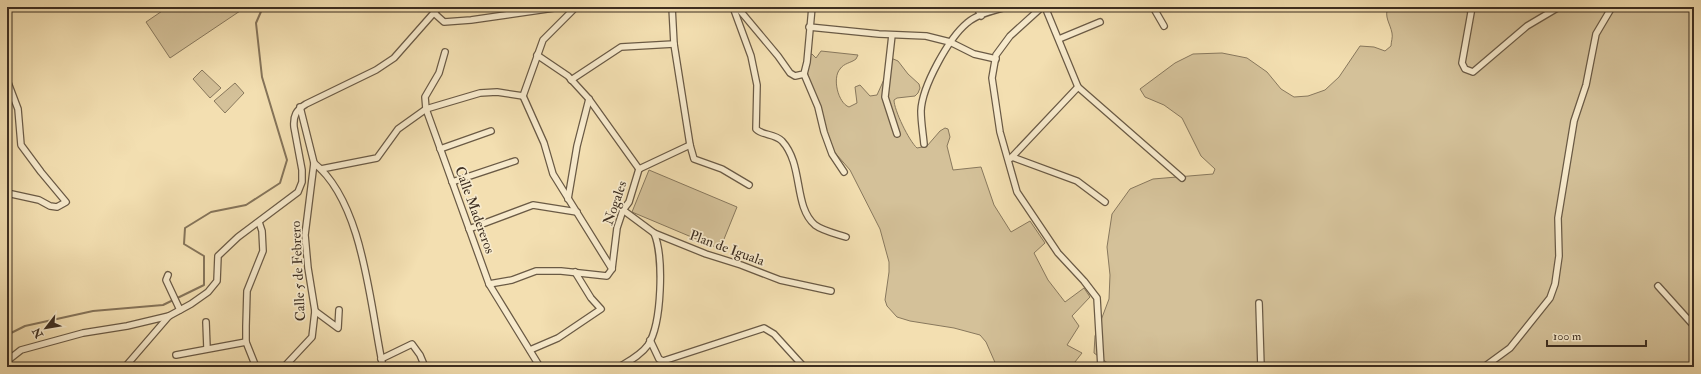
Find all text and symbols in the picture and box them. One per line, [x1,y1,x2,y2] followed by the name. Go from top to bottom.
[451,164,499,256] street label: Calle Madereros
[600,178,631,227] street label: Nogales
[287,220,309,322] street label: Calle 5 de Febrero
[687,227,767,269] street label: Plan de Iguala
[26,308,66,348] north arrow
[1547,322,1646,348] scale bar
[29,324,46,341] text: N
[1553,329,1582,344] text: 100 m

